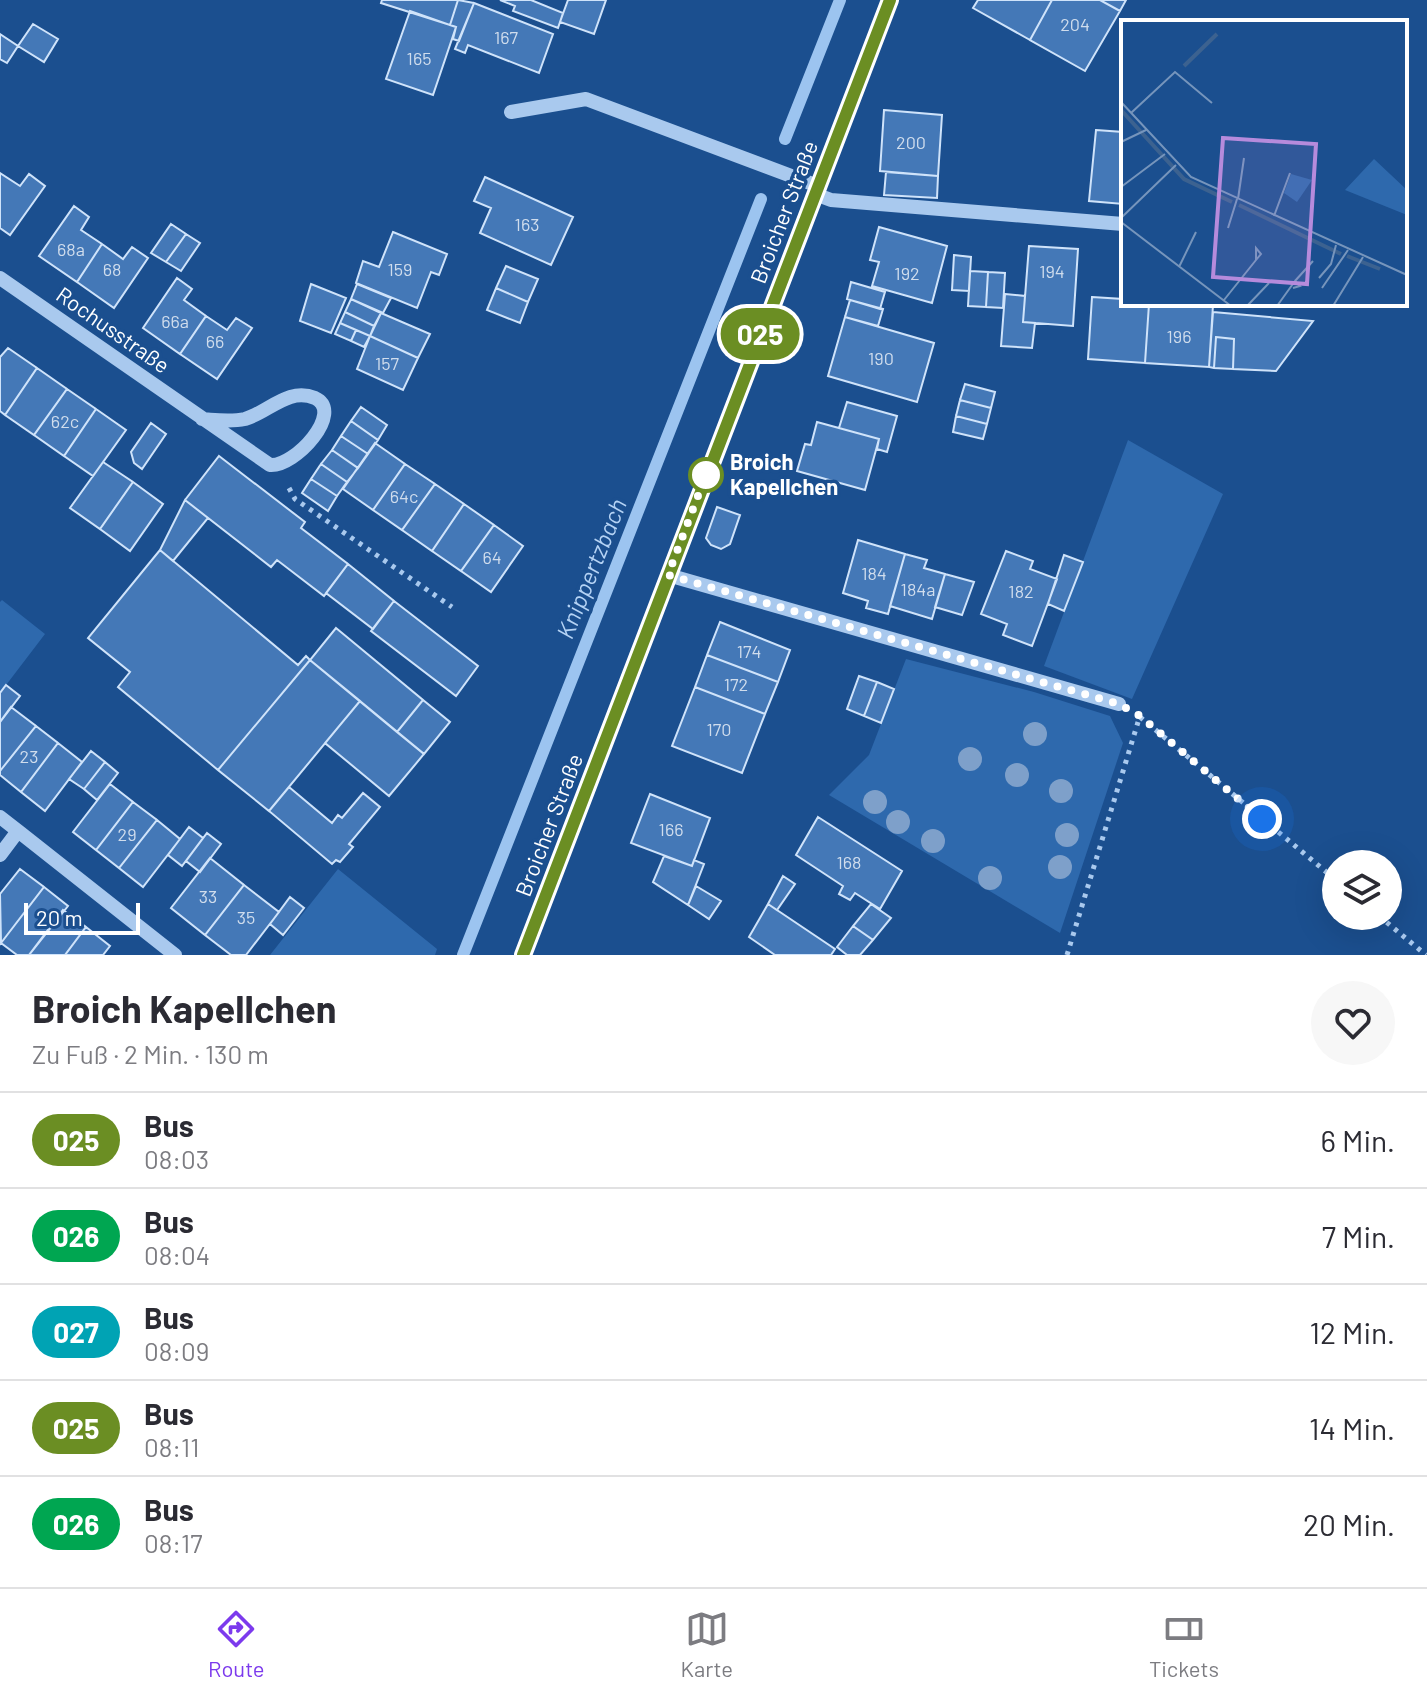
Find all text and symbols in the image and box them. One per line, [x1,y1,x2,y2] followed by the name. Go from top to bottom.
[1060,13,1090,35] house number: 204
[1121,20,1407,306] inset map
[494,26,519,48] house number: 167
[407,47,431,69] house number: 165
[896,131,926,153] house number: 200
[744,137,822,287] street label: Broicher Straße
[515,213,539,235] house number: 163
[57,238,85,260] house number: 68a
[103,258,121,280] house number: 68
[388,258,412,280] house number: 159
[1039,260,1065,282] house number: 194
[894,262,920,284] house number: 192
[52,281,175,378] street label: Rochusstraße
[714,308,806,360] line badge: 025
[161,310,189,332] house number: 66a
[737,317,783,351] text: 025
[1167,325,1191,347] house number: 196
[206,330,224,352] house number: 66
[868,347,894,369] house number: 190
[375,352,400,374] house number: 157
[51,410,79,432] house number: 62c
[730,448,838,499] place label: Broich Kapellchen
[689,458,723,492] marker: Broich Kapellchen
[390,485,418,507] house number: 64c
[549,494,632,643] water label: Knippertzbach
[482,546,502,568] house number: 64
[861,562,887,584] house number: 184
[901,578,935,600] house number: 184a
[1008,580,1034,602] house number: 182
[737,640,761,662] house number: 174
[724,673,748,695] house number: 172
[707,718,731,740] house number: 170
[20,745,38,767] house number: 23
[509,750,587,900] street label: Broicher Straße
[1242,799,1282,839] your location
[659,818,683,840] house number: 166
[117,823,137,845] house number: 29
[1322,850,1402,930] map controls
[1322,850,1402,930] button: layers
[837,851,861,873] house number: 168
[199,885,217,907] house number: 33
[24,899,140,935] scale bar
[36,904,83,930] text: 20 m
[237,906,255,928] house number: 35
[1311,981,1395,1065] button: heart
[32,985,337,1031] text: Broich Kapellchen
[32,1038,269,1069] text: Zu Fuß · 2 Min. · 130 m
[144,1107,194,1143] text: Bus
[1321,1122,1395,1158] text: 6 Min.
[53,1123,99,1157] text: 025
[144,1143,209,1174] text: 08:03
[144,1203,194,1239] text: Bus
[1322,1218,1395,1254] text: 7 Min.
[53,1219,99,1253] text: 026
[144,1239,210,1270] text: 08:04
[144,1299,194,1335] text: Bus
[1309,1314,1395,1350] text: 12 Min.
[53,1315,99,1349] text: 027
[144,1335,209,1366] text: 08:09
[144,1395,194,1431] text: Bus
[1309,1410,1395,1446] text: 14 Min.
[53,1411,99,1445] text: 025
[144,1431,199,1462] text: 08:11
[144,1491,194,1527] text: Bus
[1303,1506,1395,1542] text: 20 Min.
[53,1507,99,1541] text: 026
[144,1527,202,1558] text: 08:17
[208,1607,265,1681] tab: Route
[681,1607,733,1681] tab: Karte
[1149,1607,1219,1681] tab: Tickets

